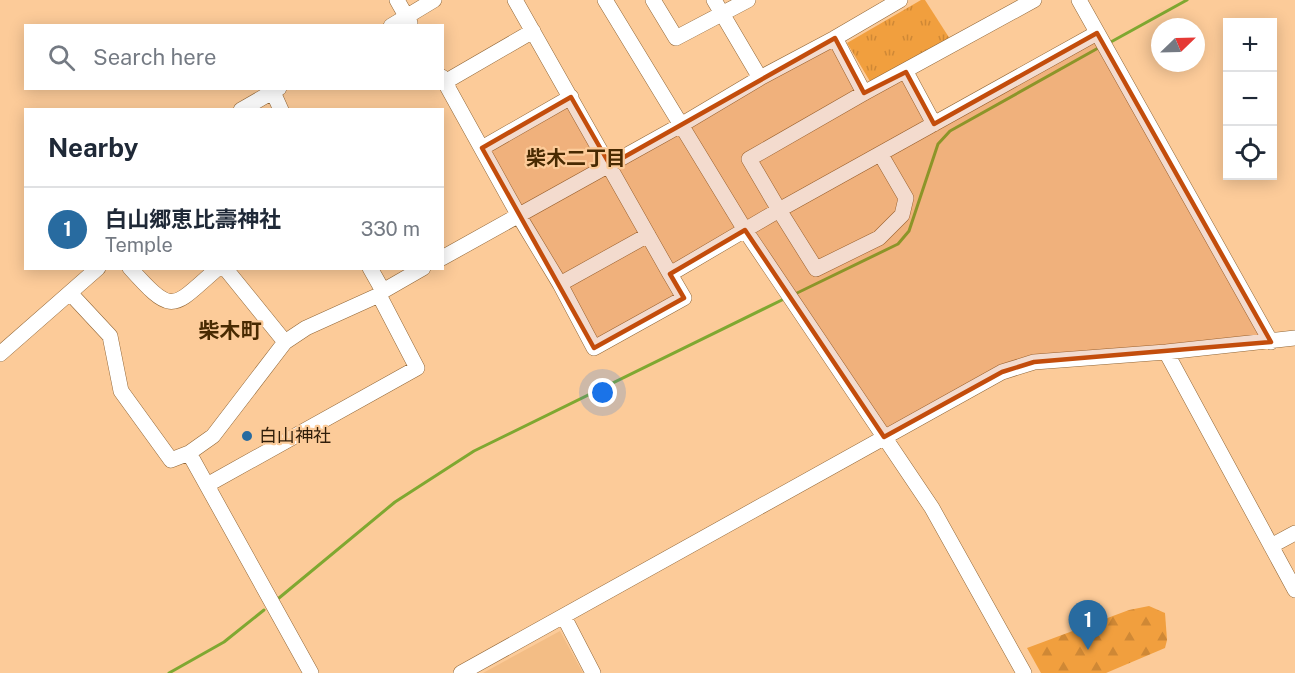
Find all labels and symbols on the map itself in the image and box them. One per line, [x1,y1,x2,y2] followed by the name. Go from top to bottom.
[1151,18,1205,72] north arrow
[526,146,626,170] district label: 柴木二丁目
[199,318,262,343] district label: 柴木町
[588,378,617,407] your location
[259,425,331,446] place label: 白山神社
[240,429,254,443] marker: 白山神社
[1068,600,1108,650] pin: 1

